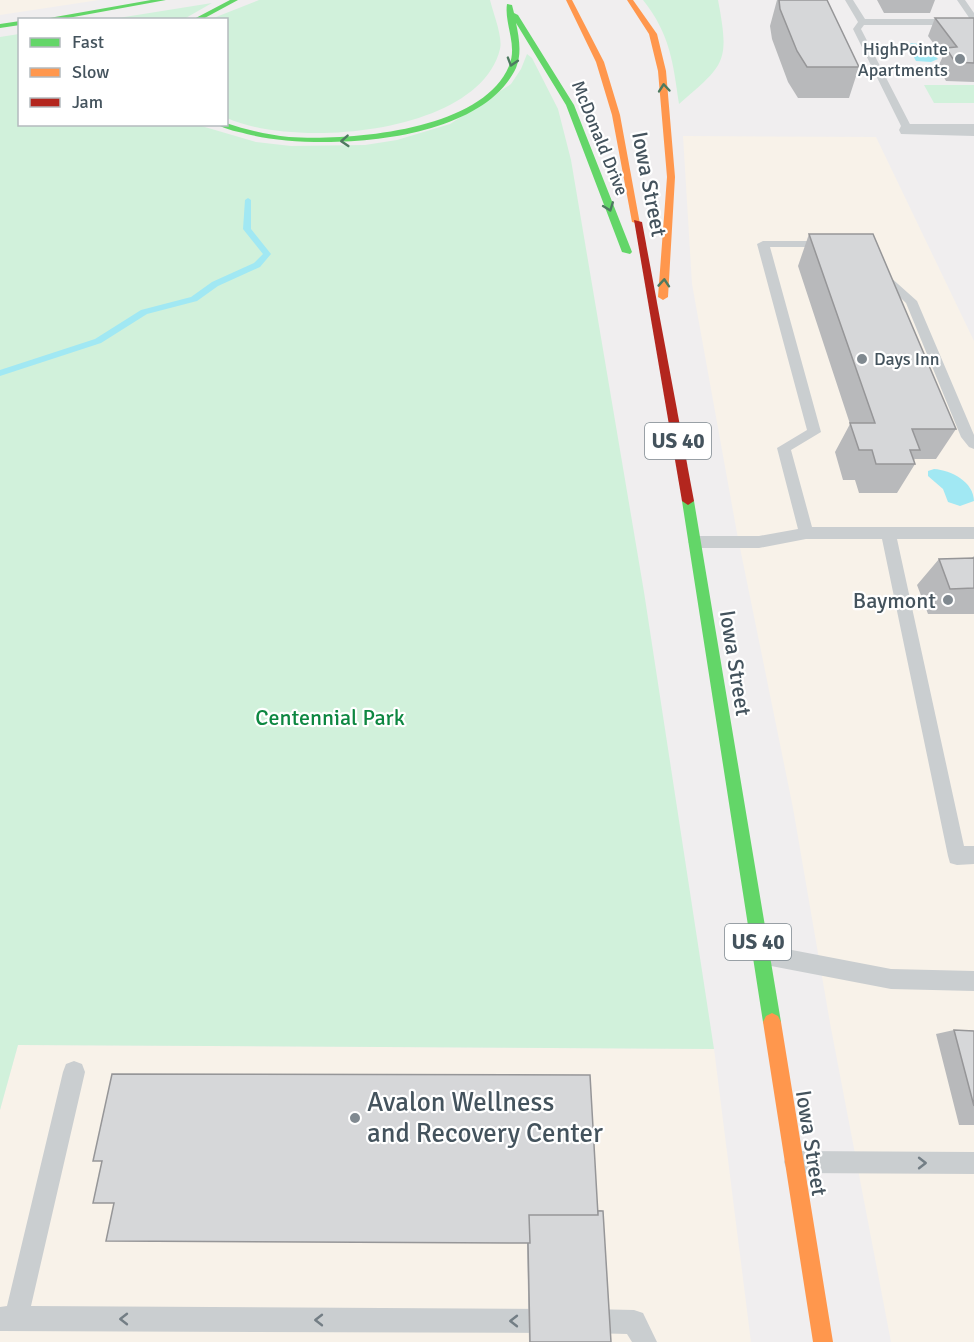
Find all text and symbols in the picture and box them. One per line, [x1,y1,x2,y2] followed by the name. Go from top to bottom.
[18,18,228,126] legend
[72,31,104,53] text: Fast
[858,38,948,81] place label: HighPointe Apartments
[953,52,967,66] marker: HighPointe Apartments
[507,56,520,67] one-way arrow
[72,61,109,83] text: Slow
[567,77,633,199] street label: McDonald Drive
[658,84,671,93] one-way arrow
[72,91,103,113] text: Jam
[626,129,673,239] street label: Iowa Street
[340,135,349,148] one-way arrow
[602,201,615,211] one-way arrow
[657,278,670,287] one-way arrow
[874,348,940,370] place label: Days Inn
[855,352,869,366] marker: Days Inn
[645,423,711,459] road number: US 40
[853,587,936,614] place label: Baymont
[941,593,955,607] marker: Baymont
[714,608,757,718] street label: Iowa Street
[255,704,405,731] park label: Centennial Park
[725,924,791,960] road number: US 40
[367,1086,603,1150] place label: Avalon Wellness and Recovery Center
[790,1088,833,1198] street label: Iowa Street
[348,1111,362,1125] marker: Avalon Wellness and Recovery Center
[917,1157,926,1169] one-way arrow
[120,1313,129,1325] one-way arrow
[315,1314,324,1326] one-way arrow
[510,1315,519,1327] one-way arrow

